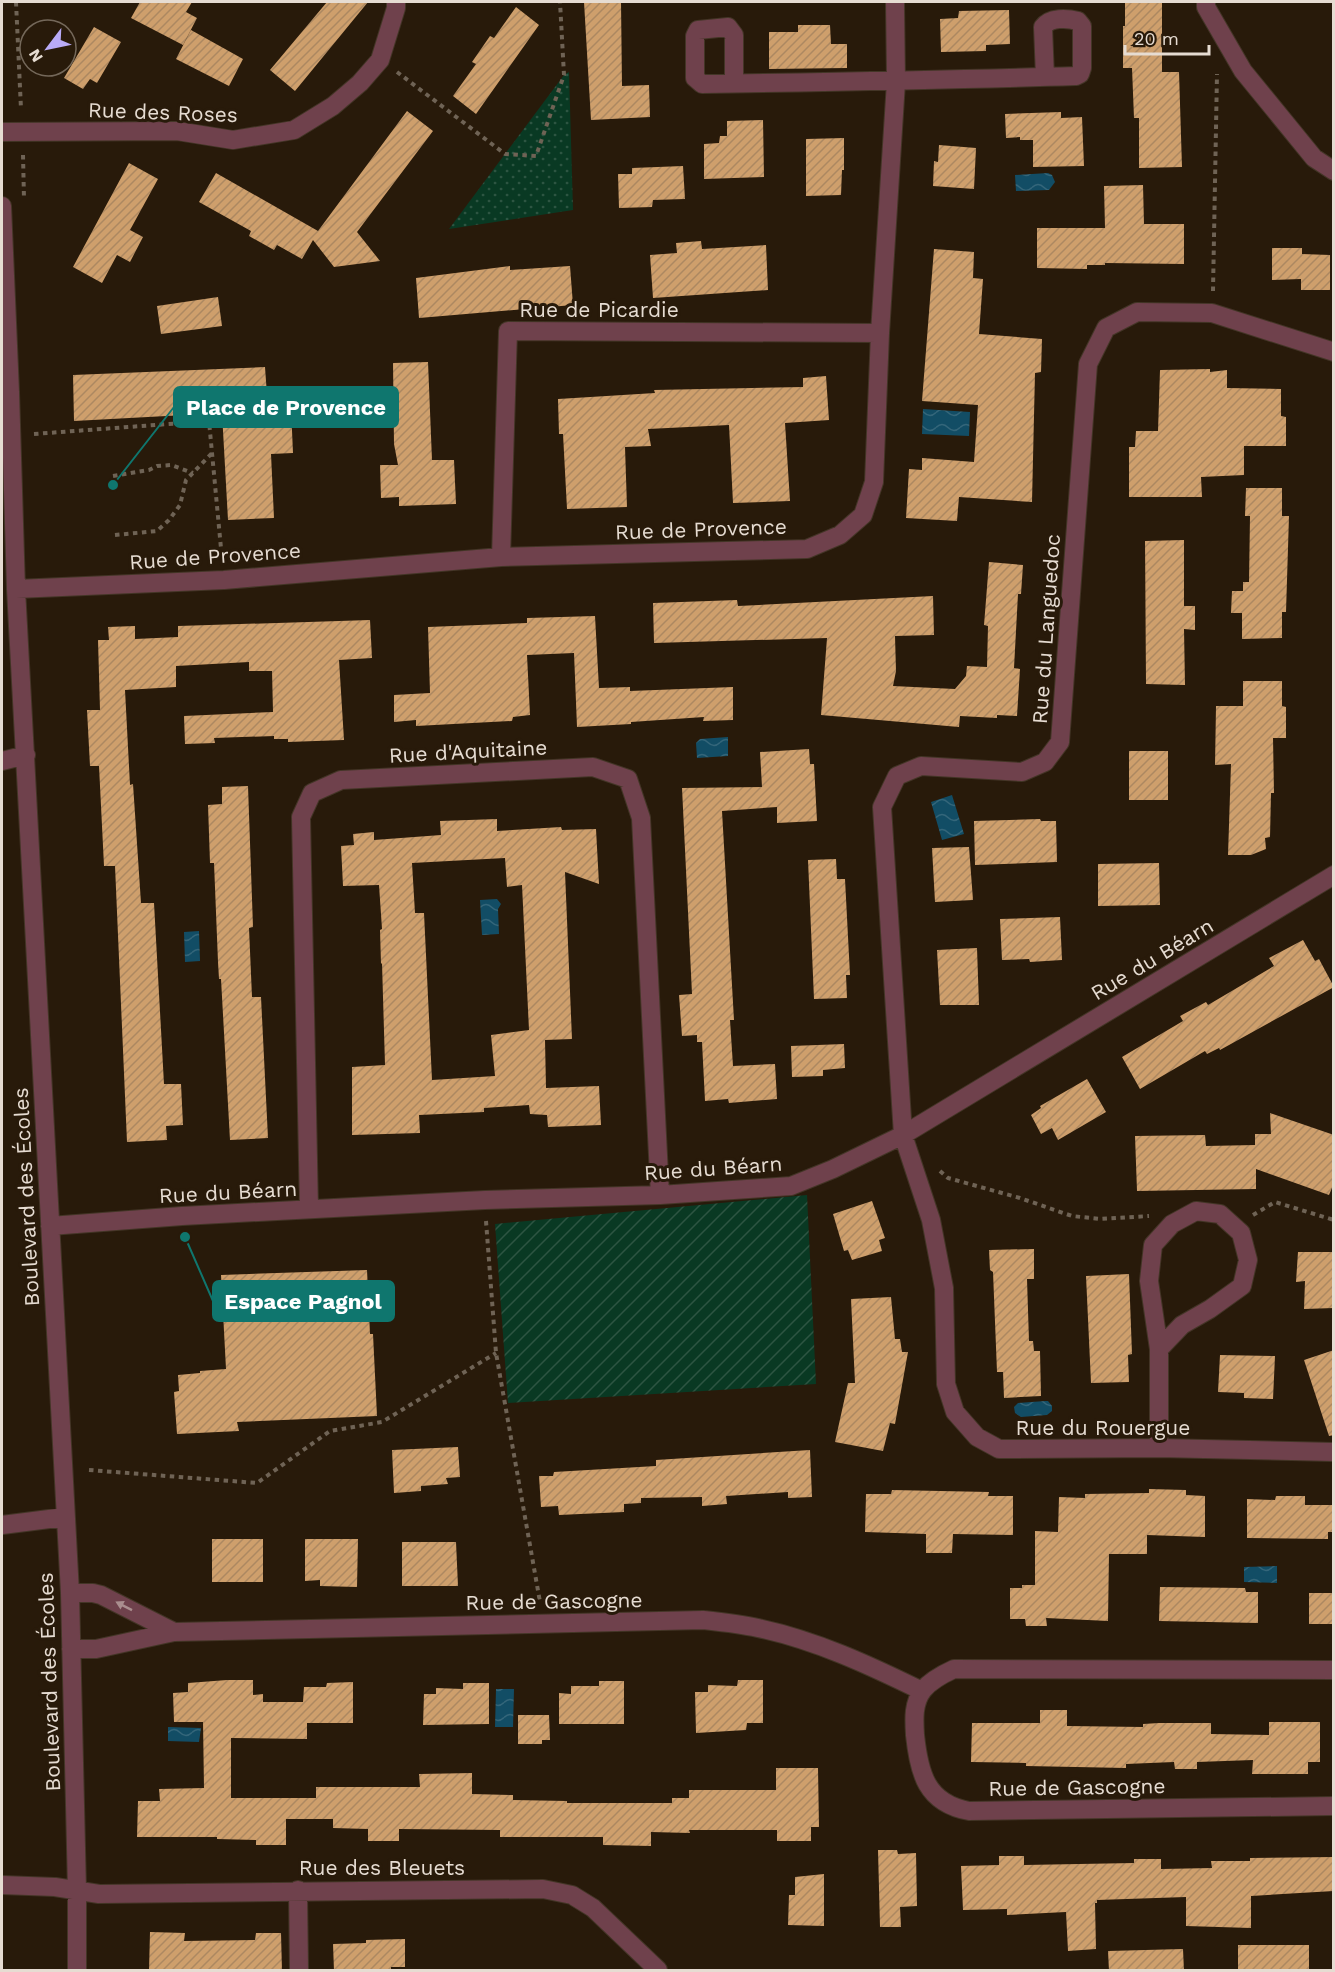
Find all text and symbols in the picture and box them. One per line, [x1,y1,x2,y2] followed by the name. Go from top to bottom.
[18,18,78,78] north arrow
[1125,18,1209,56] scale bar
[1134,28,1179,49] text: 20 m
[25,46,47,66] text: N
[88,97,238,127] street label: Rue des Roses
[519,297,679,322] street label: Rue de Picardie
[174,387,398,427] callout: Place de Provence
[186,395,386,420] text: Place de Provence
[615,514,787,544] street label: Rue de Provence
[1027,533,1065,725] street label: Rue du Languedoc
[128,538,302,574] street label: Rue de Provence
[388,734,548,768] street label: Rue d'Aquitaine
[1086,913,1218,1005] street label: Rue du Béarn
[8,1087,44,1307] street label: Boulevard des Écoles
[643,1151,783,1185] street label: Rue du Béarn
[158,1176,298,1208] street label: Rue du Béarn
[213,1281,394,1321] callout: Espace Pagnol
[224,1289,382,1314] text: Espace Pagnol
[1016,1415,1190,1440] street label: Rue du Rouergue
[33,1572,65,1792] street label: Boulevard des Écoles
[465,1587,643,1615] street label: Rue de Gascogne
[115,1601,132,1611] one-way arrow
[988,1773,1166,1801] street label: Rue de Gascogne
[299,1855,465,1880] street label: Rue des Bleuets

